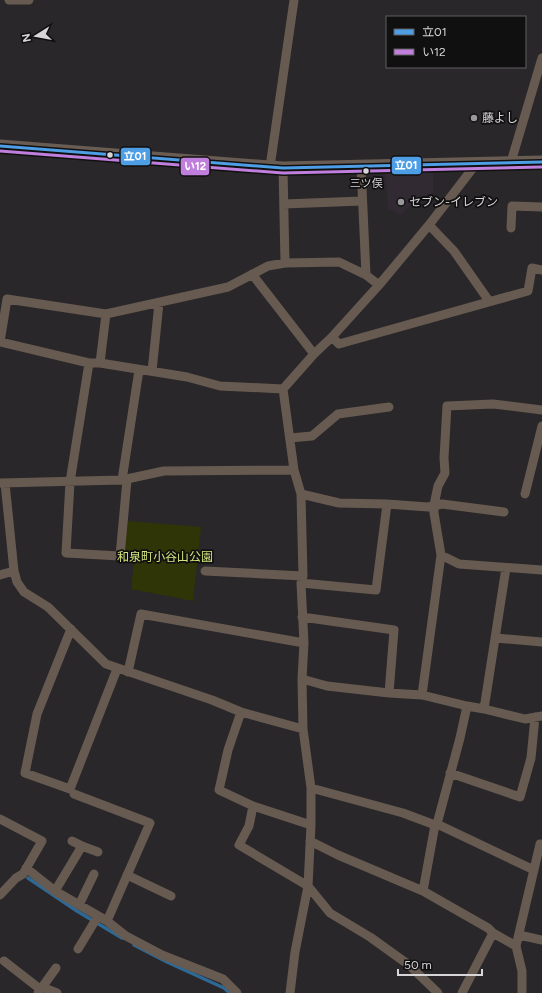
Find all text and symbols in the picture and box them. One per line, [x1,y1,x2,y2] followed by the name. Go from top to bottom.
[16,16,56,56] north arrow
[386,16,526,68] legend
[422,25,447,39] text: 立01
[19,32,34,43] text: N
[422,45,446,59] text: い12
[482,111,518,125] place label: 藤よし
[469,113,479,123] marker: 藤よし
[120,147,151,166] line badge: 立01
[105,150,115,160] unlabelled marker
[124,150,146,163] text: 立01
[391,156,422,175] line badge: 立01
[180,157,210,176] line badge: い12
[395,159,417,172] text: 立01
[184,160,206,173] text: い12
[361,166,371,176] marker: 三ツ俣
[350,177,383,190] place label: 三ツ俣
[409,195,498,209] place label: セブン-イレブン
[396,197,406,207] marker: セブン-イレブン
[117,550,213,564] park label: 和泉町小谷山公園
[398,951,482,977] scale bar
[404,958,432,972] text: 50 m

